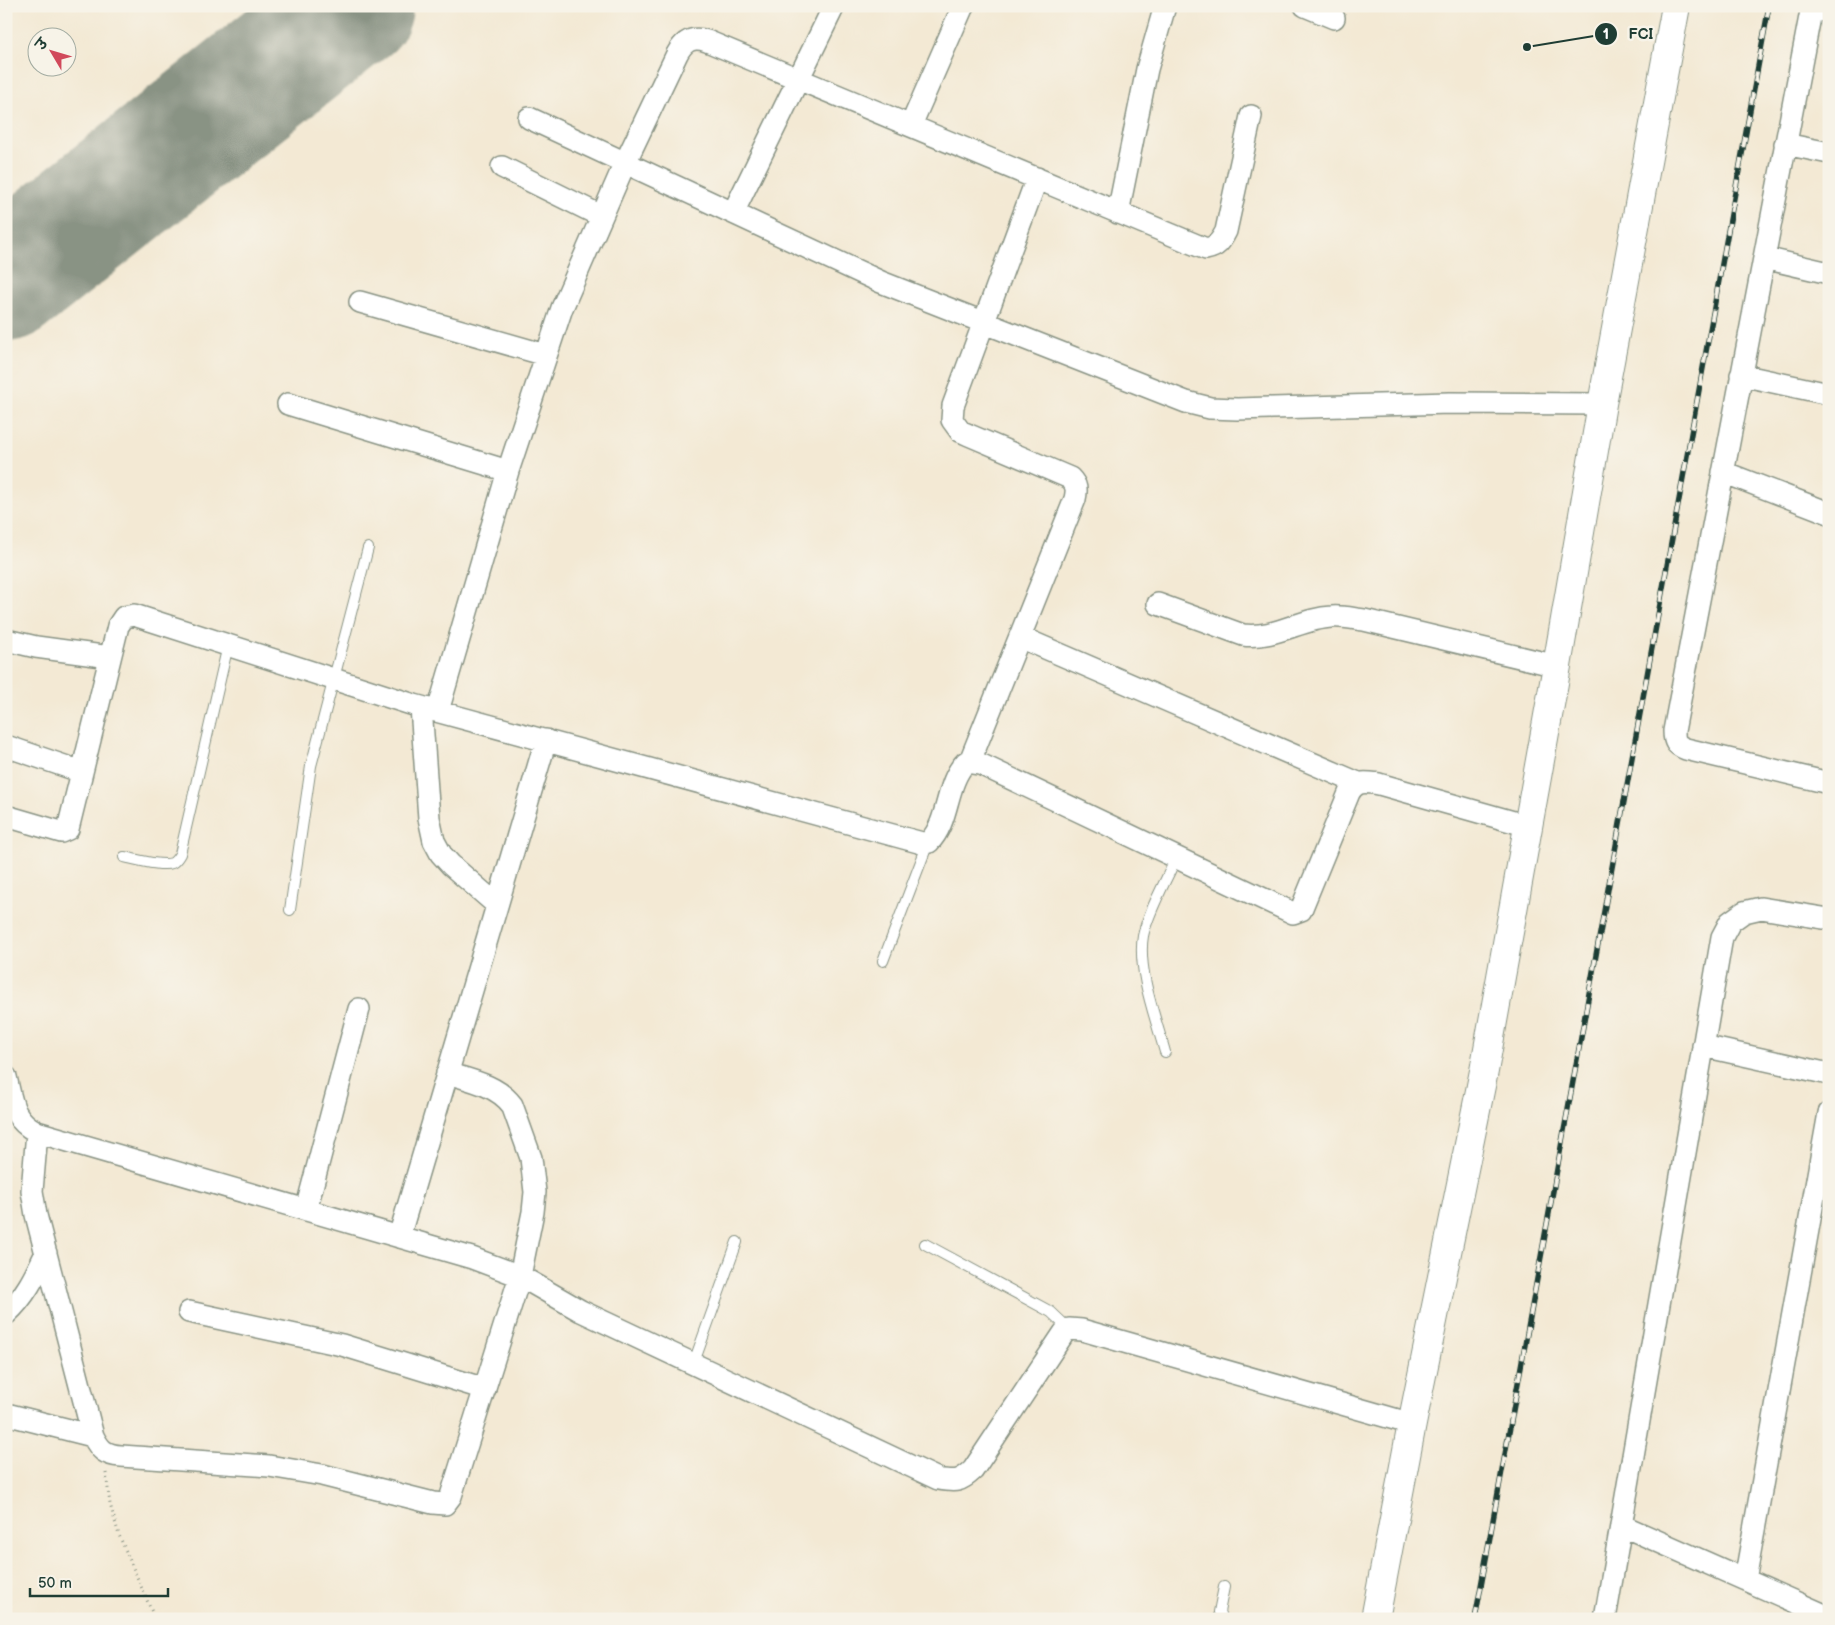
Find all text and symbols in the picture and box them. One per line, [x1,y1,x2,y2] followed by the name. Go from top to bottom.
[1593,19,1663,49] callout: FCI
[1603,25,1609,44] text: 1
[1629,25,1653,44] text: FCI
[28,28,78,78] north arrow
[31,34,53,55] text: उ
[30,1565,168,1597] scale bar
[38,1574,72,1593] text: 50 m

